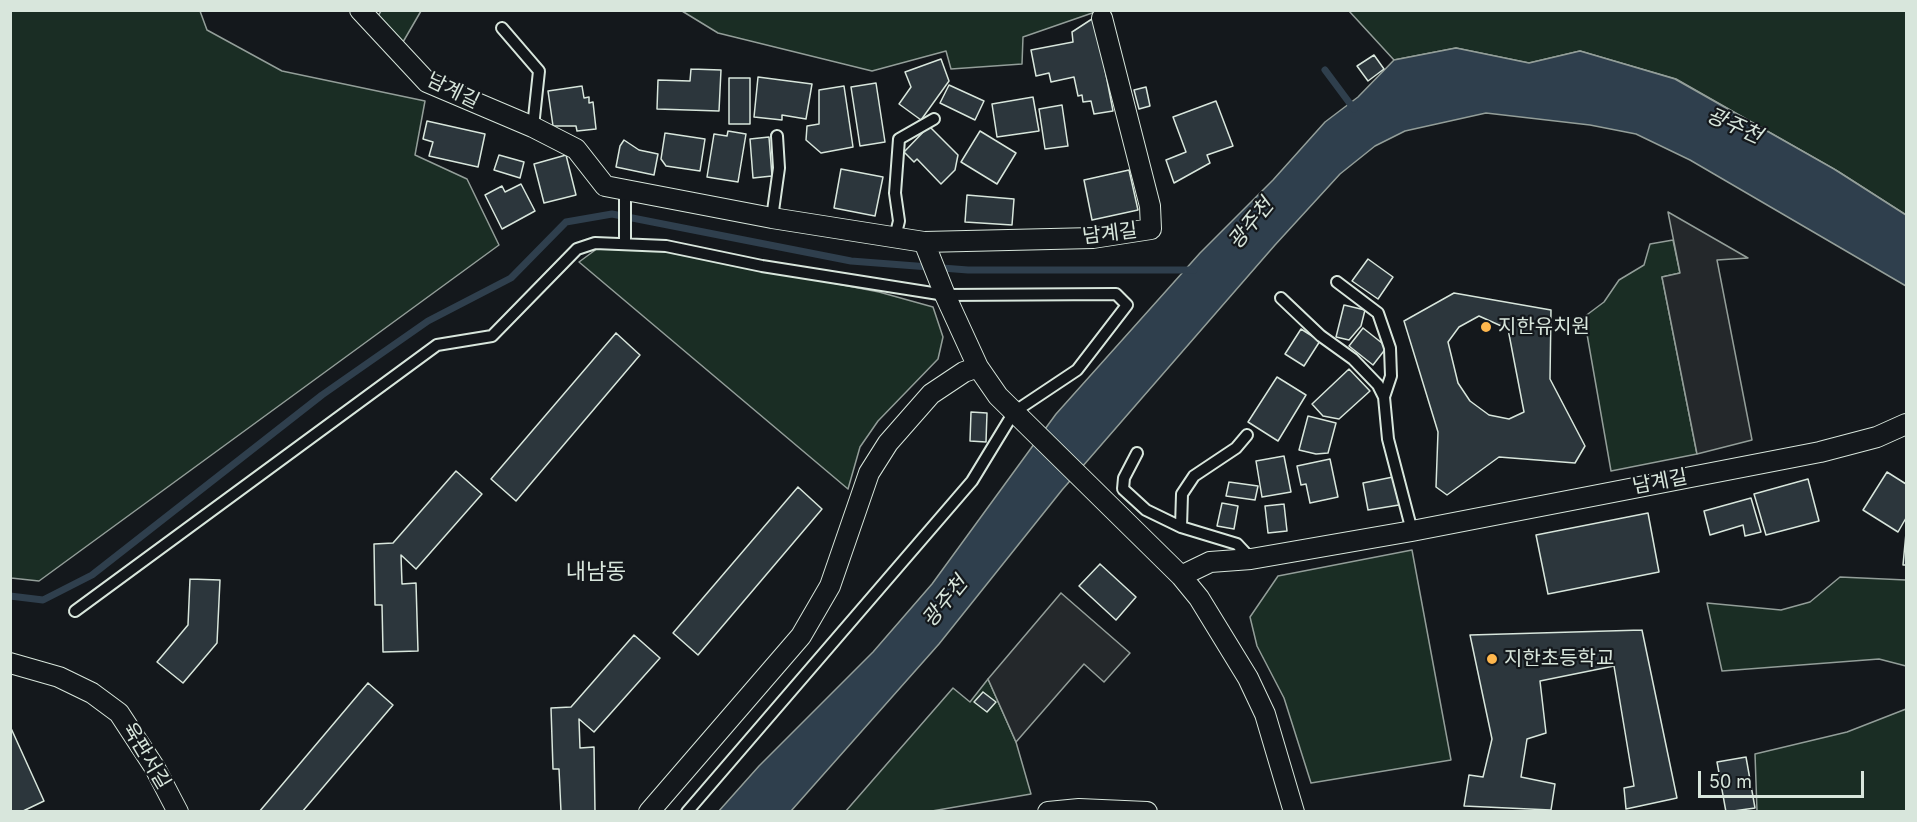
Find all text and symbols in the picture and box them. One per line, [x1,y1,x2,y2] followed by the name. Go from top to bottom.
[423,68,483,114] street label: 남계길
[1702,103,1766,149] water label: 광주천
[1223,194,1279,254] water label: 광주천
[1081,219,1139,249] street label: 남계길
[1498,315,1590,339] place label: 지한유치원
[1479,320,1493,334] marker: 지한유치원
[1631,465,1689,499] street label: 남계길
[566,559,626,585] district label: 내남동
[917,572,973,632] water label: 광주천
[1504,647,1614,671] place label: 지한초등학교
[1485,652,1499,666] marker: 지한초등학교
[117,718,175,794] street label: 육판서길
[1701,759,1868,797] scale bar
[1709,771,1752,792] text: 50 m

